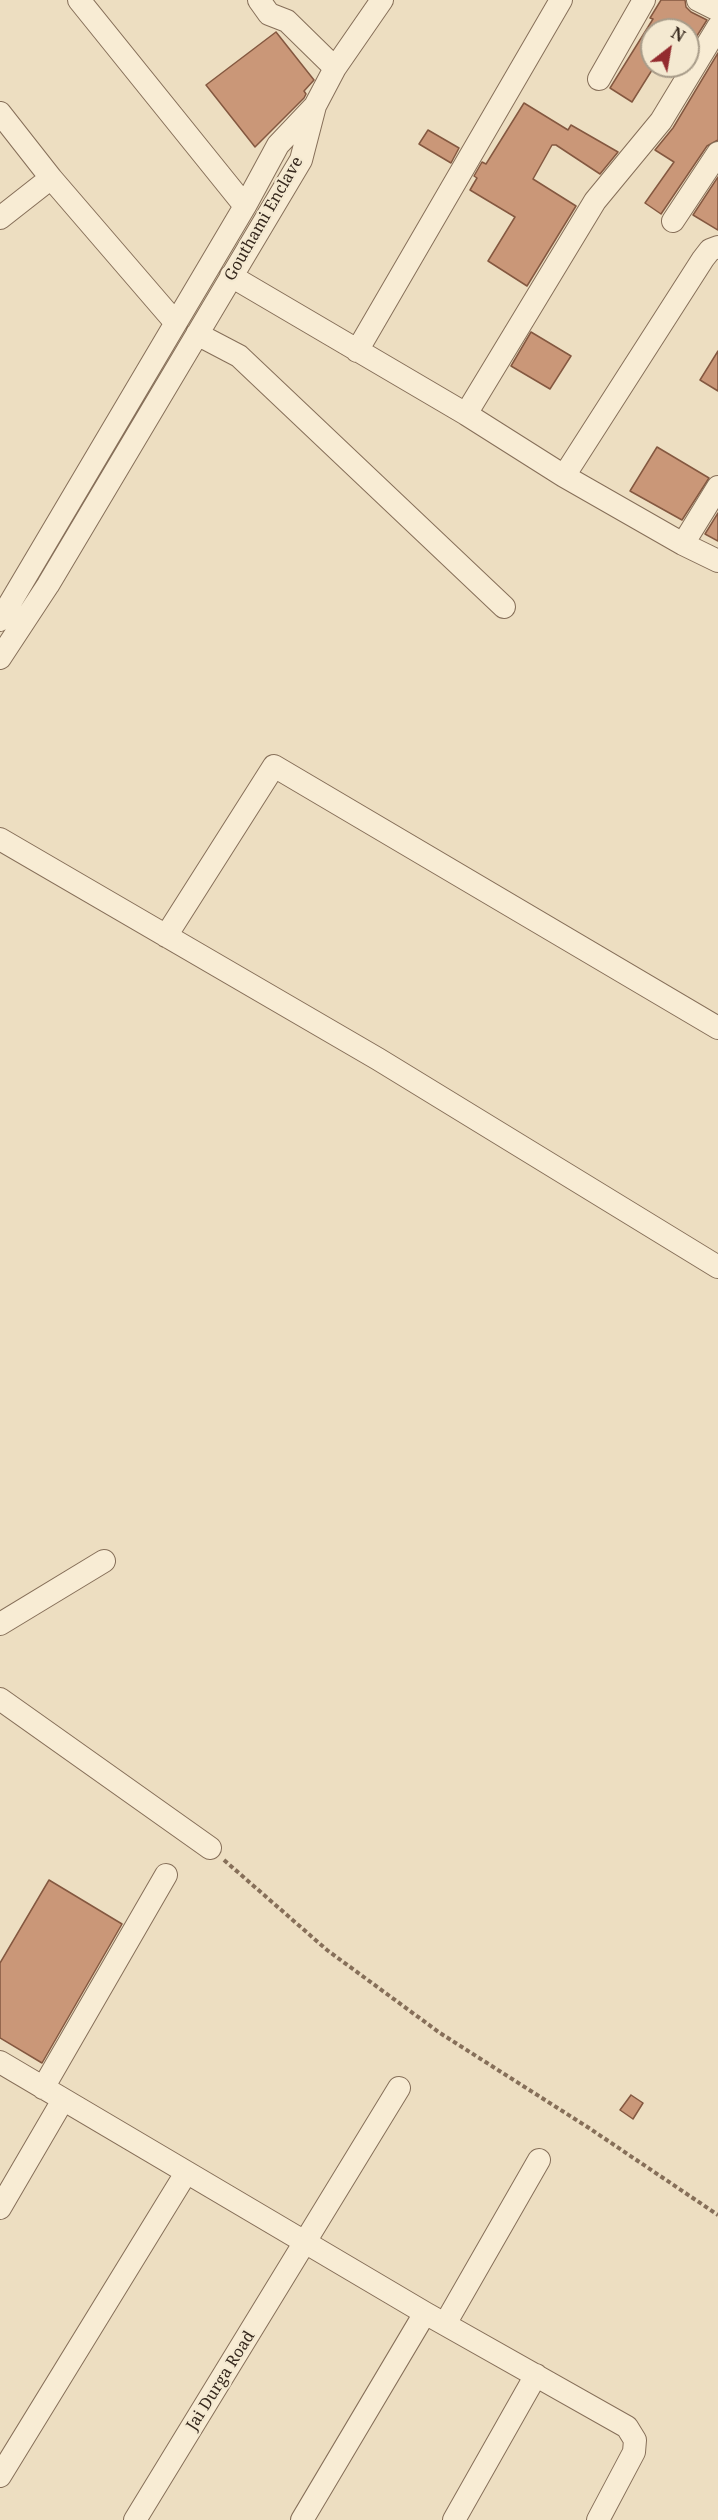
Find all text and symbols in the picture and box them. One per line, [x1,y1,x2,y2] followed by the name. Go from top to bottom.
[640,18,700,78] north arrow
[667,22,689,47] text: N
[221,154,307,284] street label: Gouthami Enclave
[183,2328,259,2434] street label: Jai Durga Road

